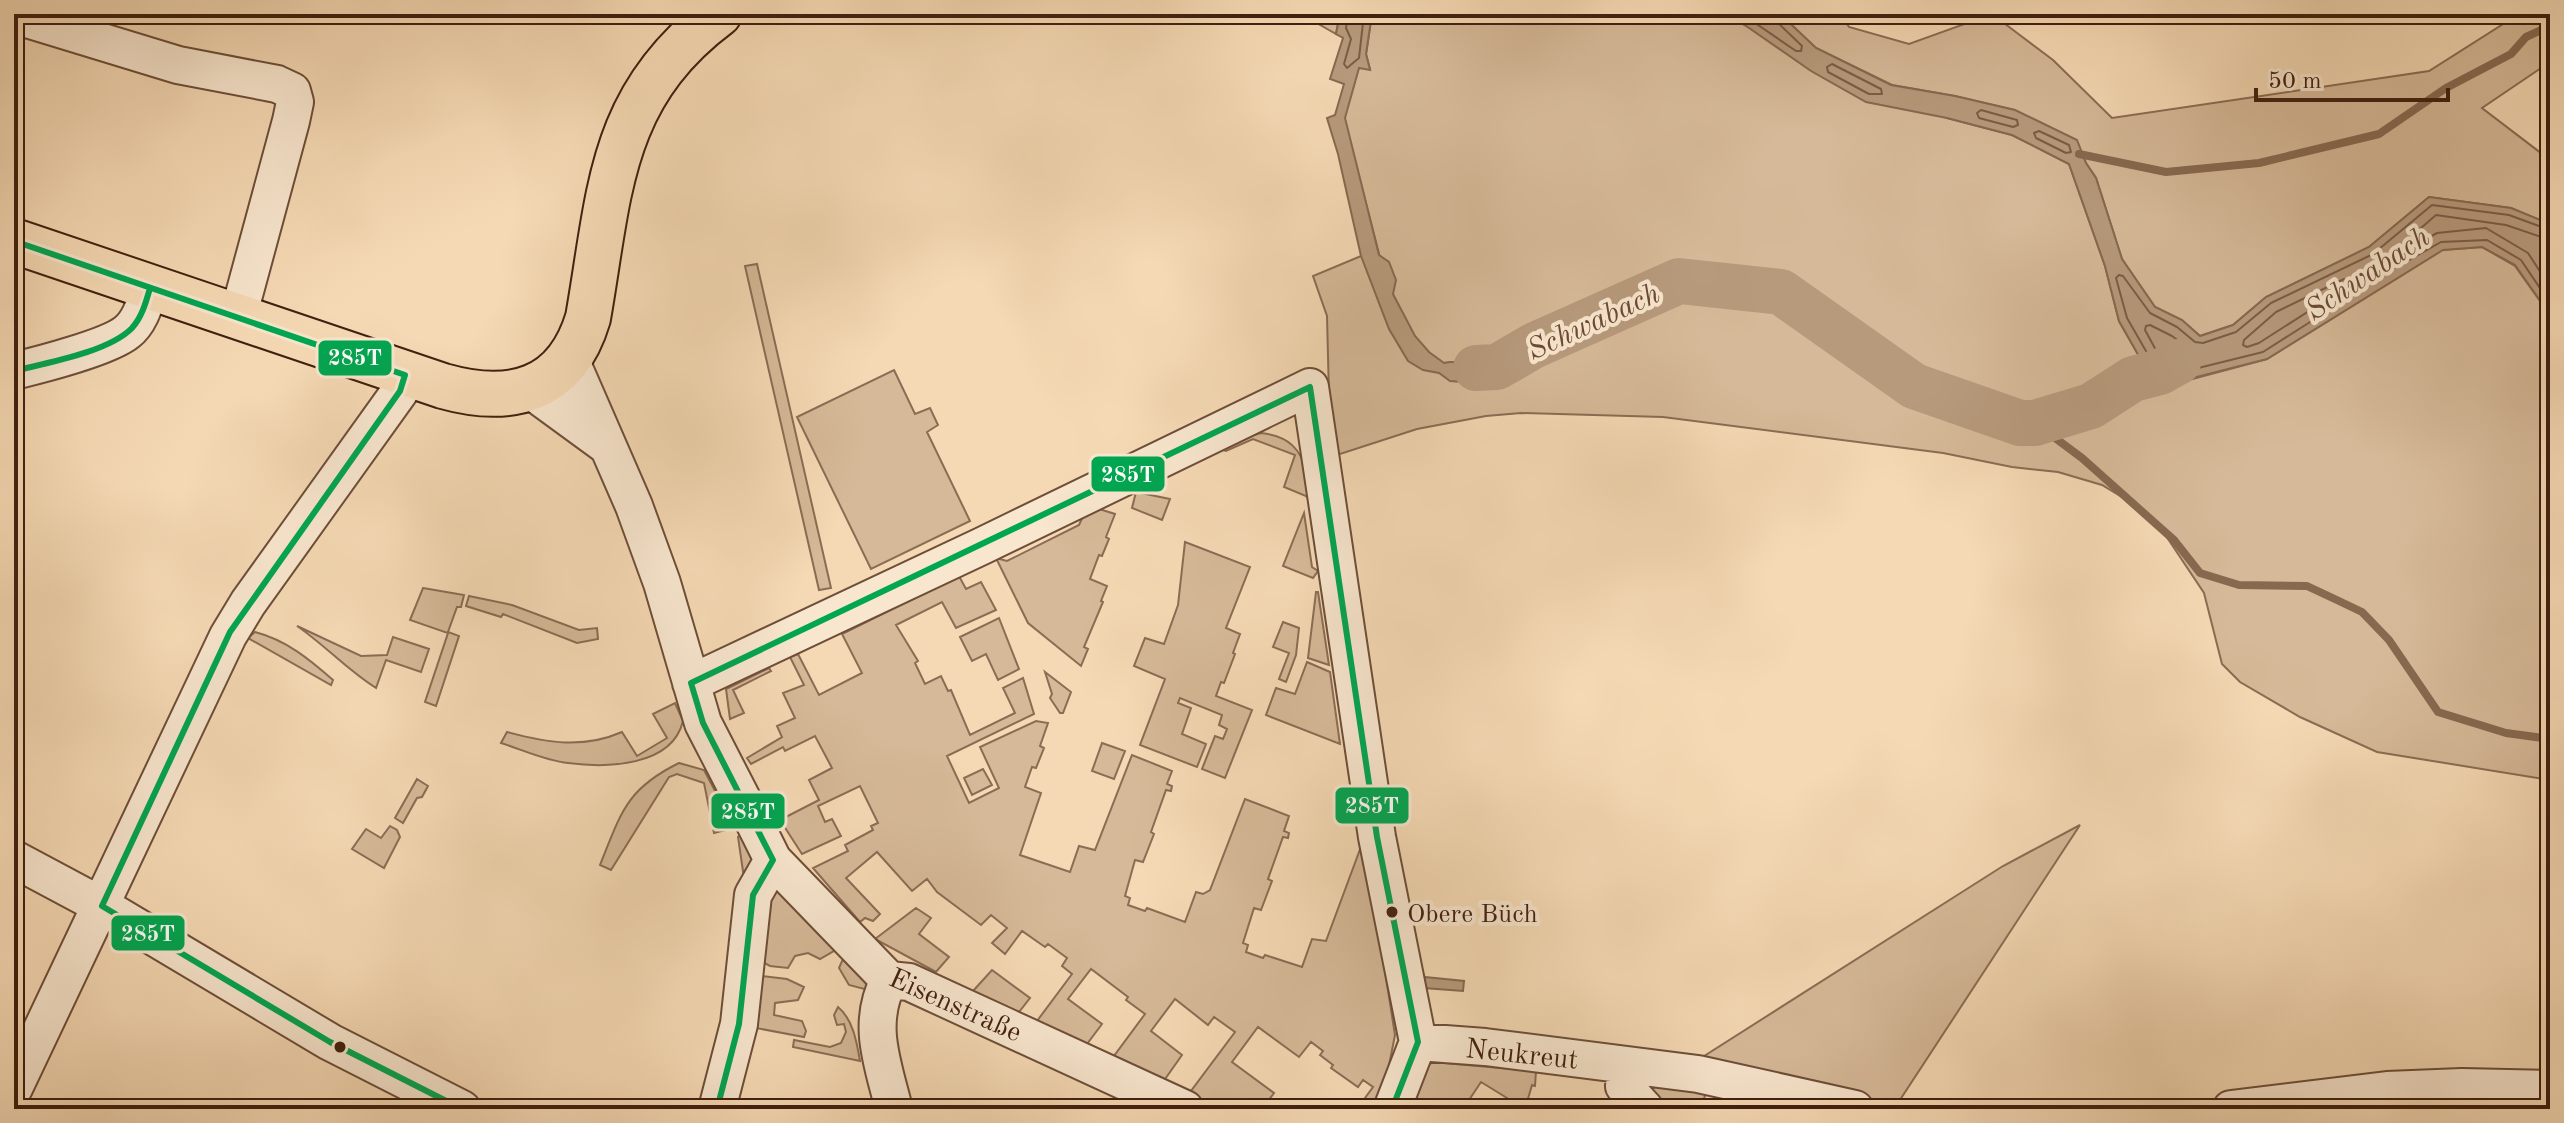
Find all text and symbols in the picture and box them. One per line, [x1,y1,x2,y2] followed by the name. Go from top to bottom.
[2256,52,2448,102] scale bar
[2268,70,2322,94] text: 50 m
[2301,222,2436,327] water label: Schwabach
[1523,279,1665,367] water label: Schwabach
[317,339,393,377] line badge: 285T
[328,348,382,370] text: 285T
[1090,455,1166,493] line badge: 285T
[1101,465,1155,487] text: 285T
[1334,786,1410,825] line badge: 285T
[710,792,786,830] line badge: 285T
[1345,796,1399,818] text: 285T
[721,802,775,824] text: 285T
[1407,902,1538,928] place label: Obere Büch
[1384,904,1400,920] marker: Obere Büch
[110,914,186,952] line badge: 285T
[121,924,175,946] text: 285T
[884,965,1025,1048] street label: Eisenstraße
[1464,1036,1579,1076] street label: Neukreut
[332,1039,348,1055] unlabelled marker

